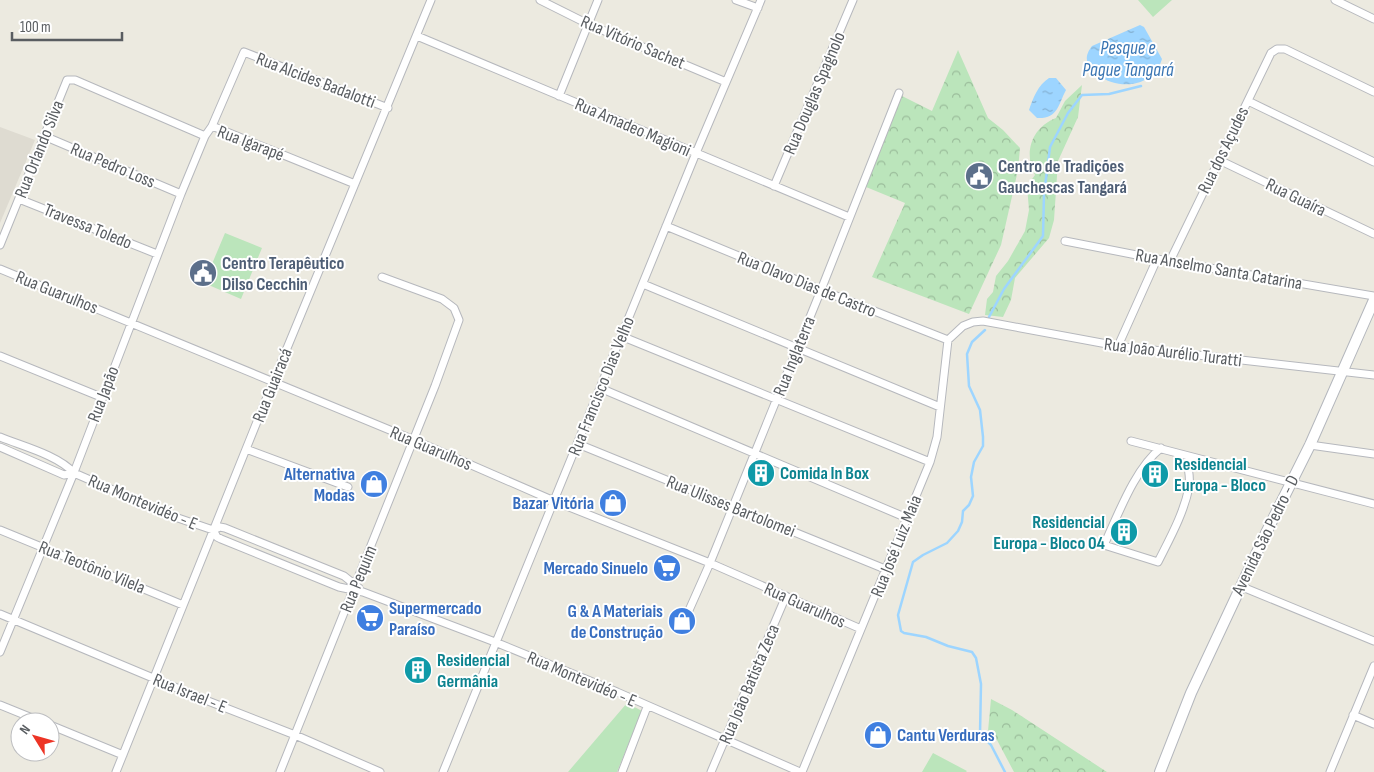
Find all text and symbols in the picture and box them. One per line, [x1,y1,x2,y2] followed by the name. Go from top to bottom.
[12,10,122,42] scale bar
[578,11,688,74] street label: Rua Vitório Sachet
[20,18,51,37] text: 100 m
[779,29,850,158] street label: Rua Douglas Spagnolo
[1082,37,1174,82] water label: Pesque e Pague Tangará
[253,48,378,113] street label: Rua Alcides Badalotti
[572,94,694,161] street label: Rua Amadeo Magioni
[10,97,69,201] street label: Rua Orlando Silva
[1193,103,1253,197] street label: Rua dos Açudes
[215,121,287,166] street label: Rua Igarapé
[67,138,158,193] street label: Rua Pedro Loss
[998,156,1127,198] place label: Centro de Tradições Gauchescas Tangará
[964,161,994,191] public building icon: Centro de Tradições Gauchescas Tangará
[1262,174,1329,221] street label: Rua Guaíra
[41,199,135,254] street label: Travessa Toledo
[1134,244,1304,295] street label: Rua Anselmo Santa Catarina
[734,247,879,322] street label: Rua Olavo Dias de Castro
[222,253,344,295] place label: Centro Terapêutico Dilso Cecchin
[188,258,218,288] public building icon: Centro Terapêutico Dilso Cecchin
[13,266,101,318] street label: Rua Guarulhos
[769,313,820,399] street label: Rua Inglaterra
[564,314,639,459] street label: Rua Francisco Dias Velho
[1103,334,1243,371] street label: Rua João Aurélio Turatti
[248,345,297,425] street label: Rua Guairacá
[83,363,124,425] street label: Rua Japão
[387,422,475,475] street label: Rua Guarulhos
[1174,454,1266,496] place label: Residencial Europa - Bloco
[746,458,776,488] building icon: Comida In Box
[1140,459,1170,489] building icon: Residencial Europa - Bloco
[780,463,870,484] place label: Comida In Box
[283,464,355,506] place label: Alternativa Modas
[359,469,389,499] shop icon: Alternativa Modas
[85,470,200,535] street label: Rua Montevidéo - E
[663,471,798,542] street label: Rua Ulisses Bartolomei
[1227,472,1304,599] street label: Avenida São Pedro - D
[598,488,628,518] shop icon: Bazar Vitória
[866,492,926,600] street label: Rua José Luiz Maia
[513,493,594,514] place label: Bazar Vitória
[993,512,1106,554] place label: Residencial Europa - Bloco 04
[1109,517,1139,547] building icon: Residencial Europa - Bloco 04
[36,537,148,598] street label: Rua Teotônio Vilela
[336,543,381,616] street label: Rua Pequim
[652,553,682,583] supermarket icon: Mercado Sinuelo
[543,558,648,579] place label: Mercado Sinuelo
[761,578,849,633] street label: Rua Guarulhos
[389,598,482,640] place label: Supermercado Paraíso
[568,601,663,643] place label: G & A Materiais de Construção
[355,603,385,633] supermarket icon: Supermercado Paraíso
[667,606,697,636] shop icon: G & A Materiais de Construção
[715,621,784,747] street label: Rua João Batista Zeca
[524,647,639,712] street label: Rua Montevidéo - E
[437,650,510,692] place label: Residencial Germânia
[403,655,433,685] building icon: Residencial Germânia
[150,669,230,718] street label: Rua Israel - E
[10,712,60,762] north arrow
[863,720,893,750] shop icon: Cantu Verduras
[16,721,34,738] text: N
[897,725,995,746] place label: Cantu Verduras

